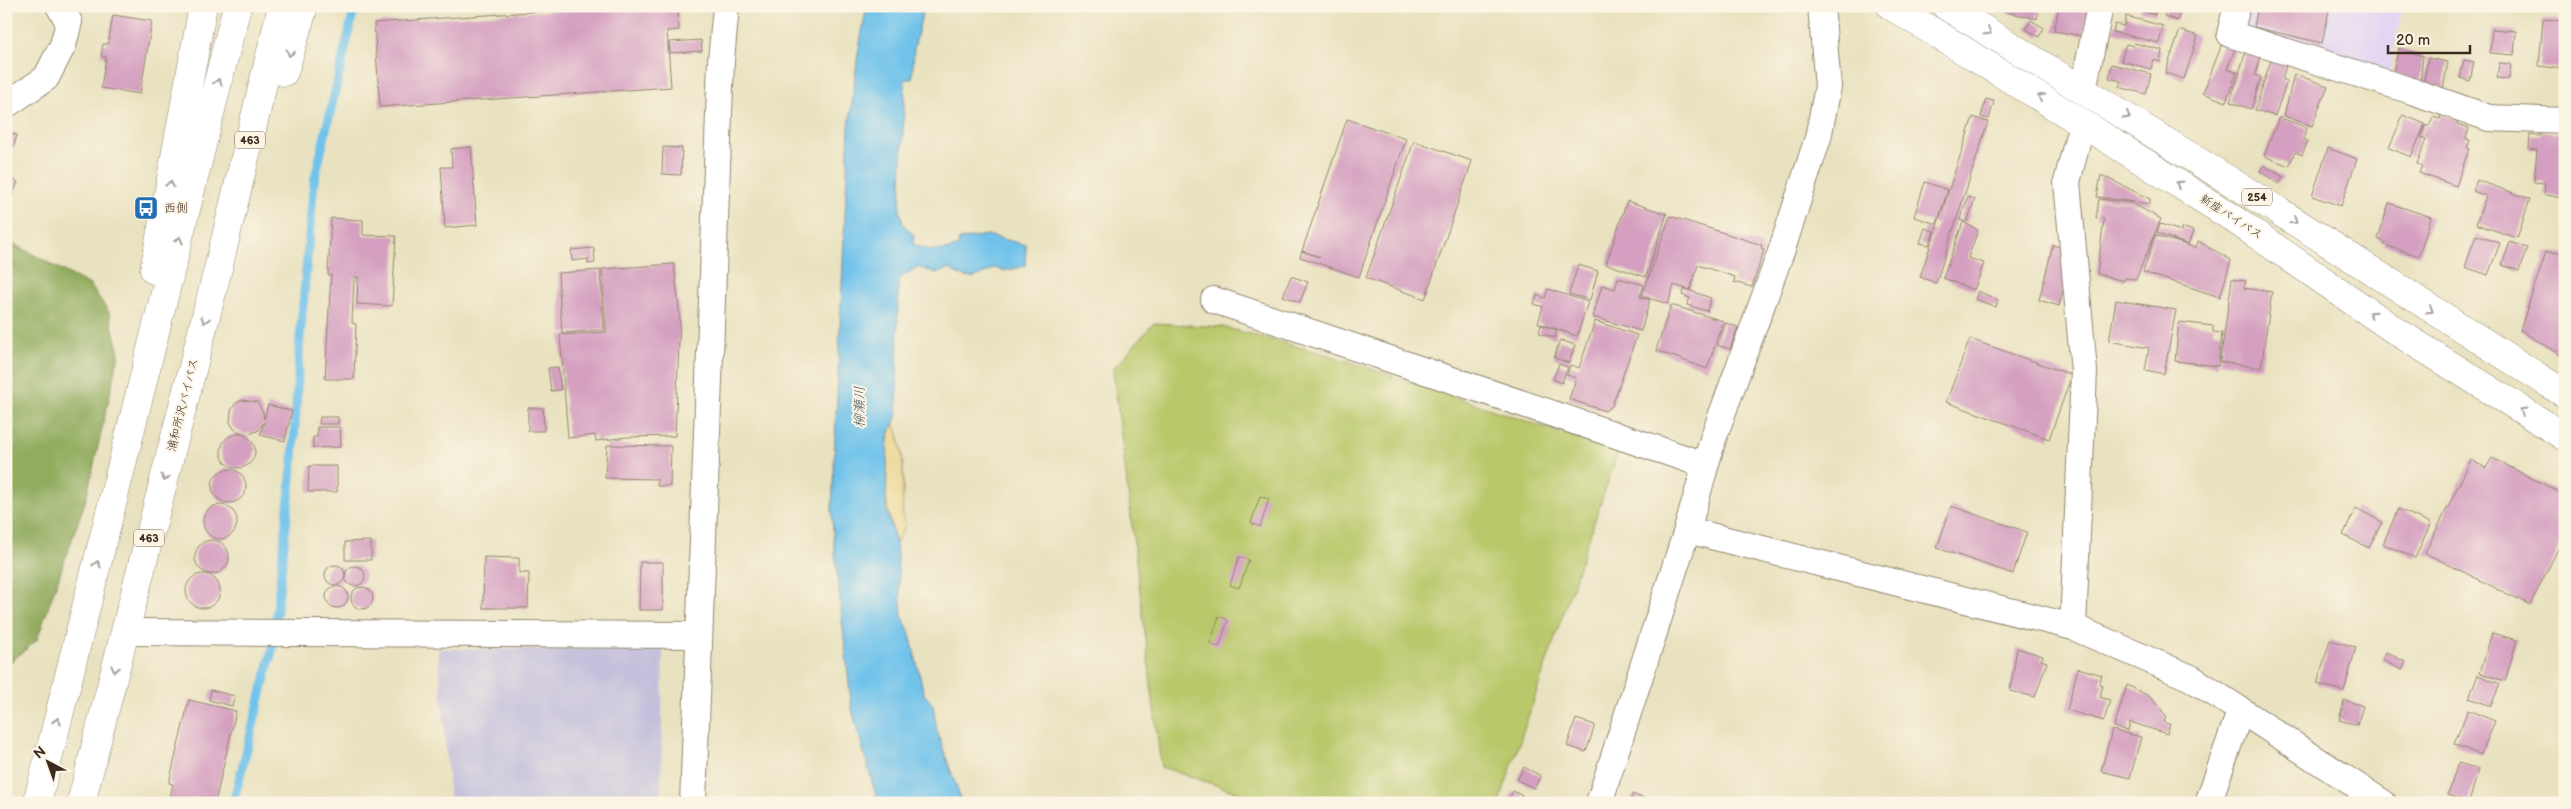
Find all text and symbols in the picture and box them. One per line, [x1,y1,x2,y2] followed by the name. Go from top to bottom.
[2388,22,2471,54] scale bar
[1982,25,1991,35] one-way arrow
[2396,31,2430,50] text: 20 m
[285,48,295,56] one-way arrow
[213,78,223,86] one-way arrow
[2037,94,2046,104] one-way arrow
[2121,110,2130,120] one-way arrow
[235,132,265,148] road number: 463
[164,180,175,189] one-way arrow
[2176,181,2185,190] one-way arrow
[2242,188,2272,206] road number: 254
[2197,191,2265,243] street label: 新座バイパス
[133,195,159,221] bus stop icon: 西側
[164,201,188,216] place label: 西側
[2288,215,2298,224] one-way arrow
[173,235,184,244] one-way arrow
[2425,303,2434,313] one-way arrow
[2368,311,2377,321] one-way arrow
[200,316,211,325] one-way arrow
[164,357,202,453] street label: 浦和所沢バイパス
[851,386,868,428] water label: 柳瀬川
[2520,408,2529,418] one-way arrow
[160,473,170,481] one-way arrow
[134,530,164,546] road number: 463
[92,560,102,569] one-way arrow
[110,665,121,674] one-way arrow
[51,717,62,726] one-way arrow
[22,736,72,786] north arrow
[30,743,49,762] text: N

